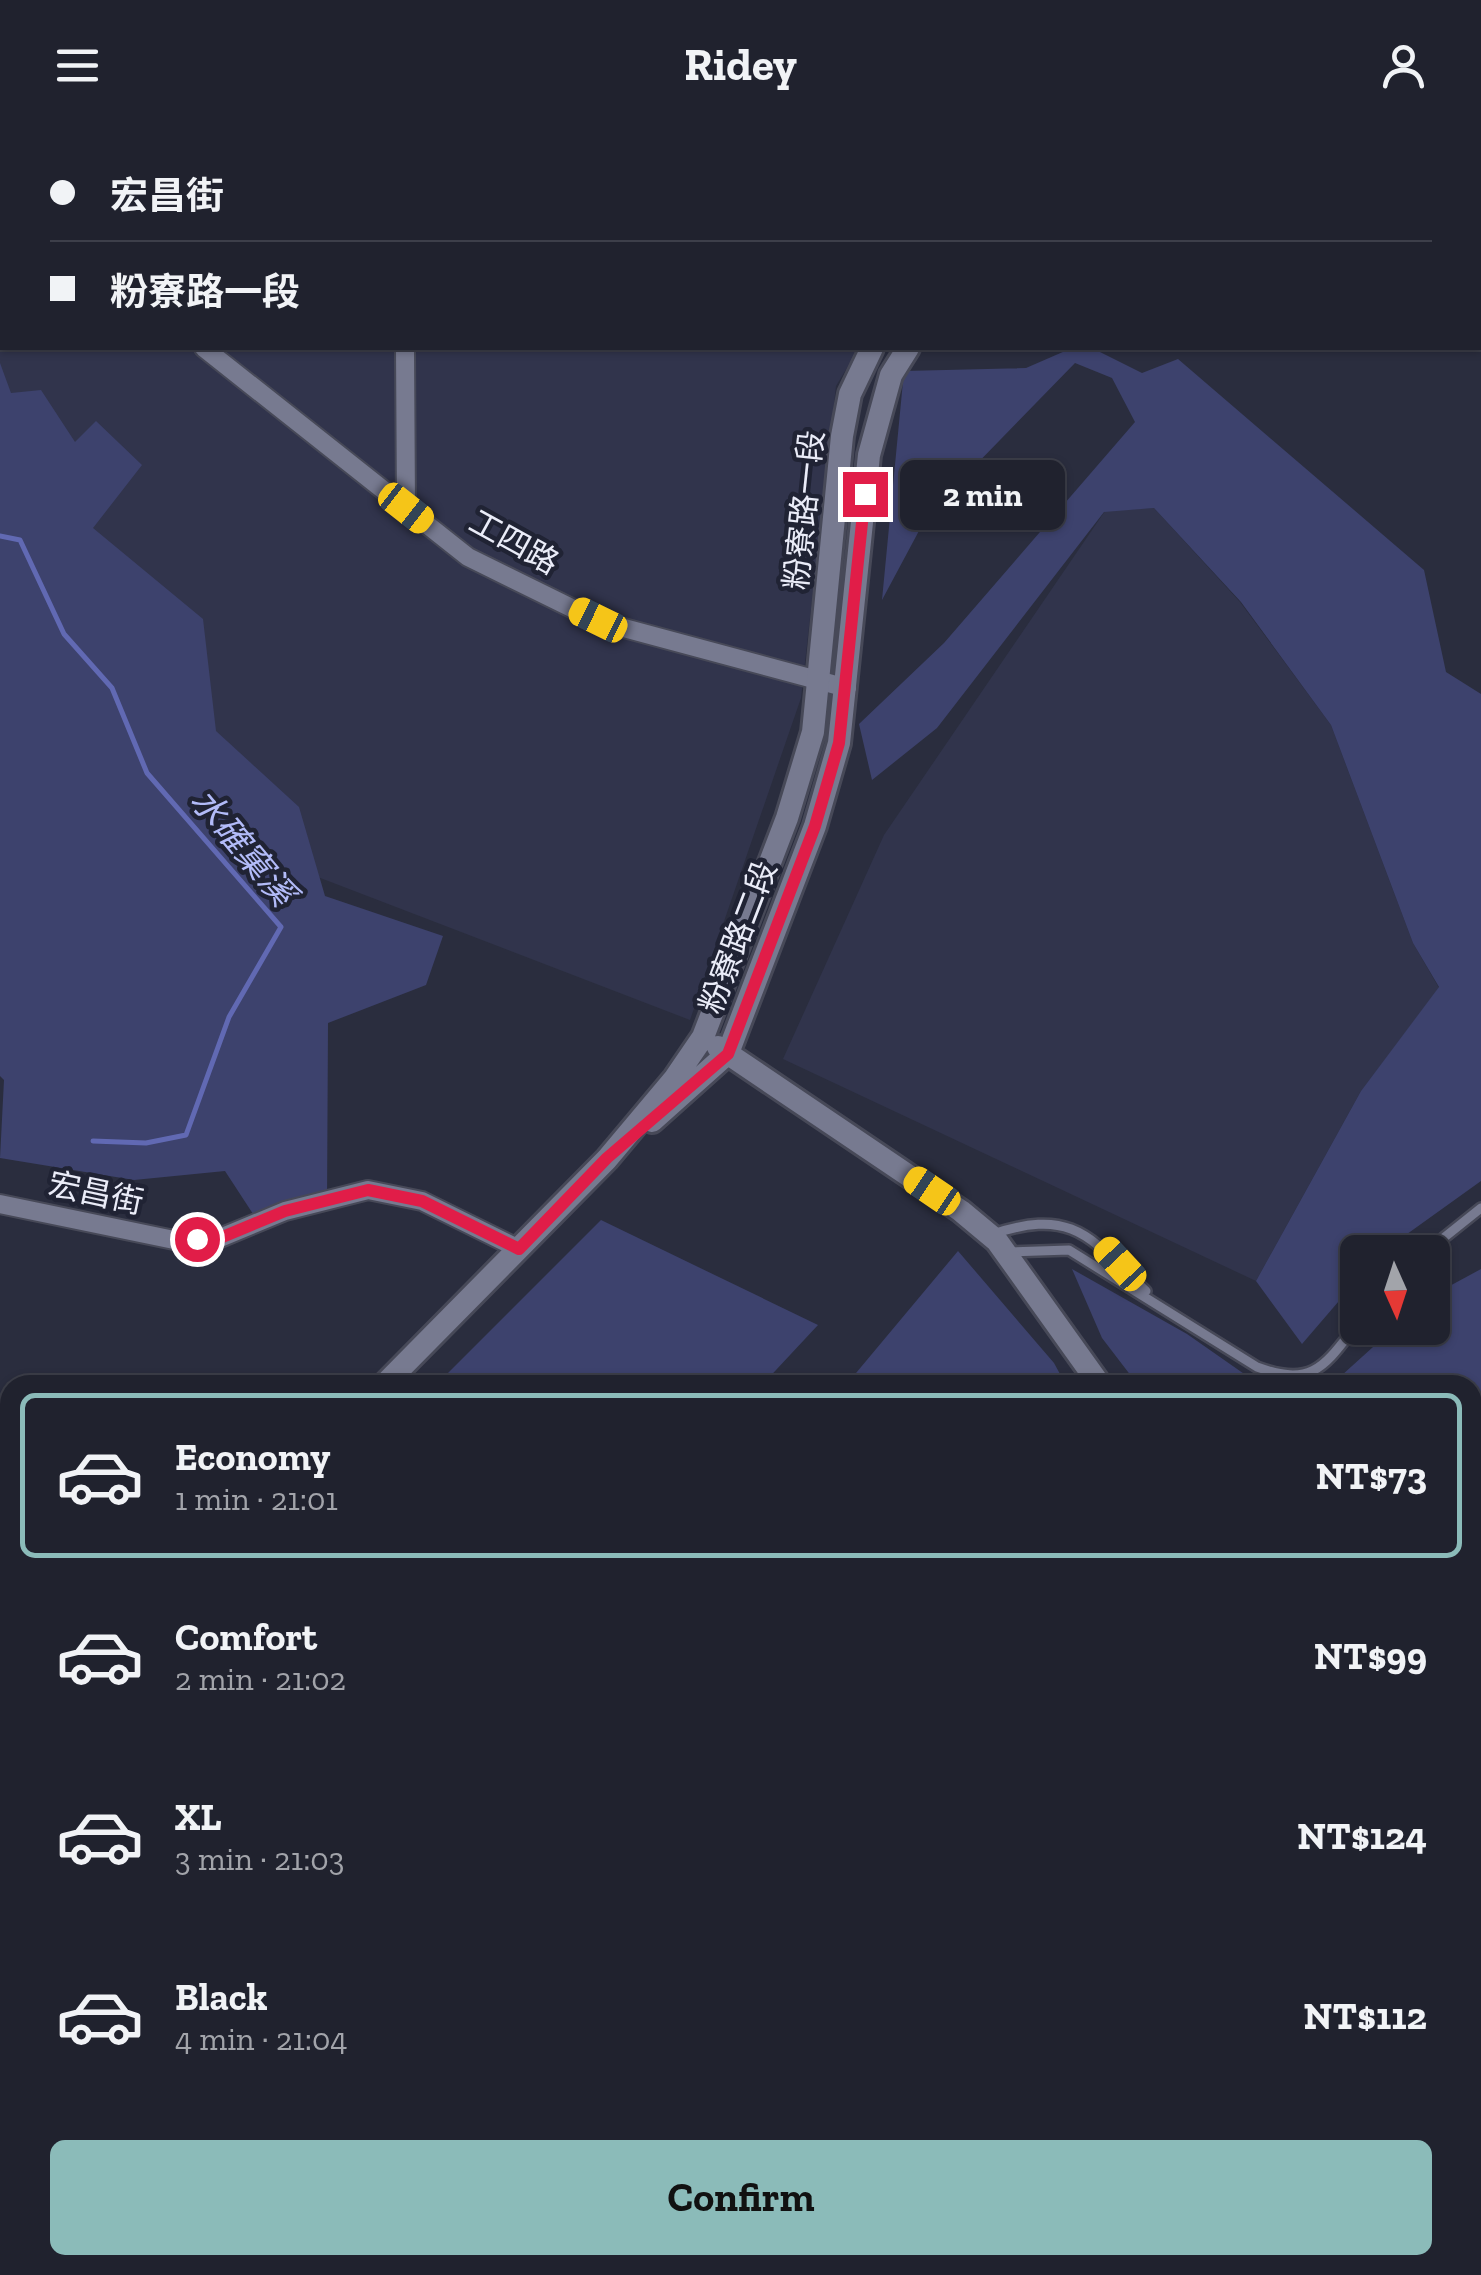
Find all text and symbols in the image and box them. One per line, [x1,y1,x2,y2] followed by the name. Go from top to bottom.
[50,38,105,93] icon: menu
[684,38,797,92] text: Ridey
[1376,38,1431,93] icon: person
[110,173,224,219] text: 宏昌街
[110,269,300,315] text: 粉寮路一段
[777,428,831,592] street label: 粉寮路一段
[900,459,1065,529] callout: 2 min
[843,472,888,517] route end
[943,476,1022,514] text: 2 min
[373,478,439,538] car
[463,502,565,582] street label: 工四路
[564,593,632,647] car
[182,780,307,918] water label: 水確窠溪
[692,855,784,1019] street label: 粉寮路二段
[899,1162,965,1220] car
[45,1164,147,1222] street label: 宏昌街
[175,1217,220,1262] route start
[1089,1232,1151,1296] car
[1340,1235,1450,1345] north arrow
[1340,1235,1450,1345] map controls
[55,1431,145,1521] icon: car
[175,1434,330,1480] text: Economy
[1316,1453,1427,1499] text: NT$73
[175,1480,338,1518] text: 1 min · 21:01
[55,1611,145,1701] icon: car
[175,1614,317,1660] text: Comfort
[1314,1633,1427,1679] text: NT$99
[175,1660,346,1698] text: 2 min · 21:02
[55,1791,145,1881] icon: car
[175,1794,222,1840] text: XL
[1297,1813,1427,1859] text: NT$124
[175,1840,344,1878] text: 3 min · 21:03
[55,1971,145,2061] icon: car
[175,1974,268,2020] text: Black
[1304,1993,1427,2039] text: NT$112
[175,2020,348,2058] text: 4 min · 21:04
[50,2140,1432,2255] button: Confirm

